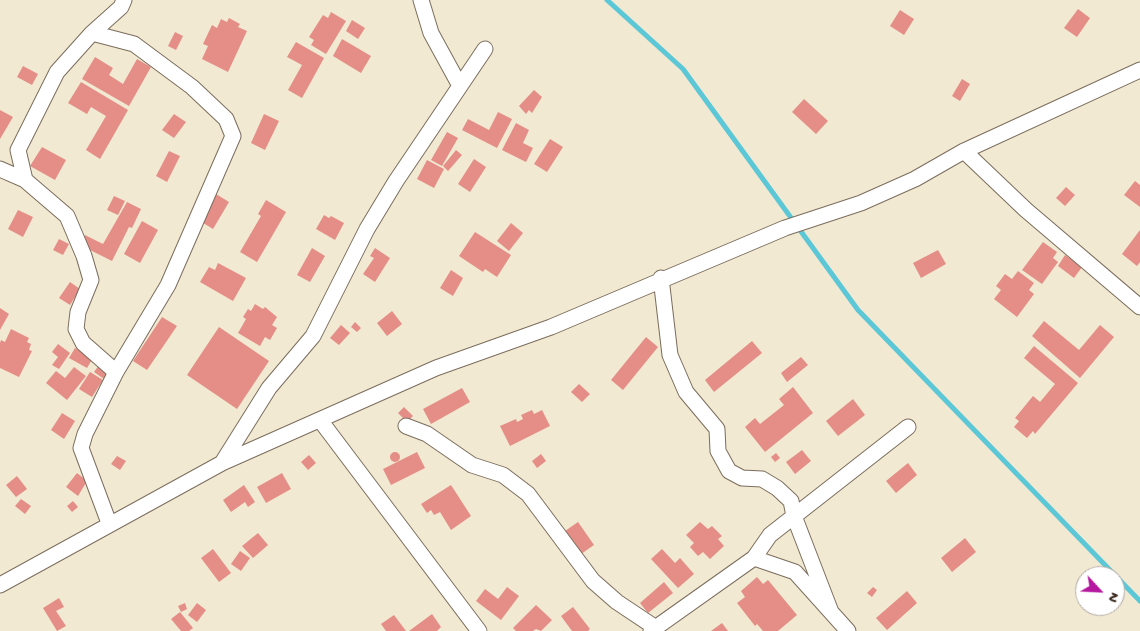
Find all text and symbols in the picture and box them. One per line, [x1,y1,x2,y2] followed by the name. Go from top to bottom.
[1075,566,1125,616] north arrow
[1104,589,1123,605] text: N

